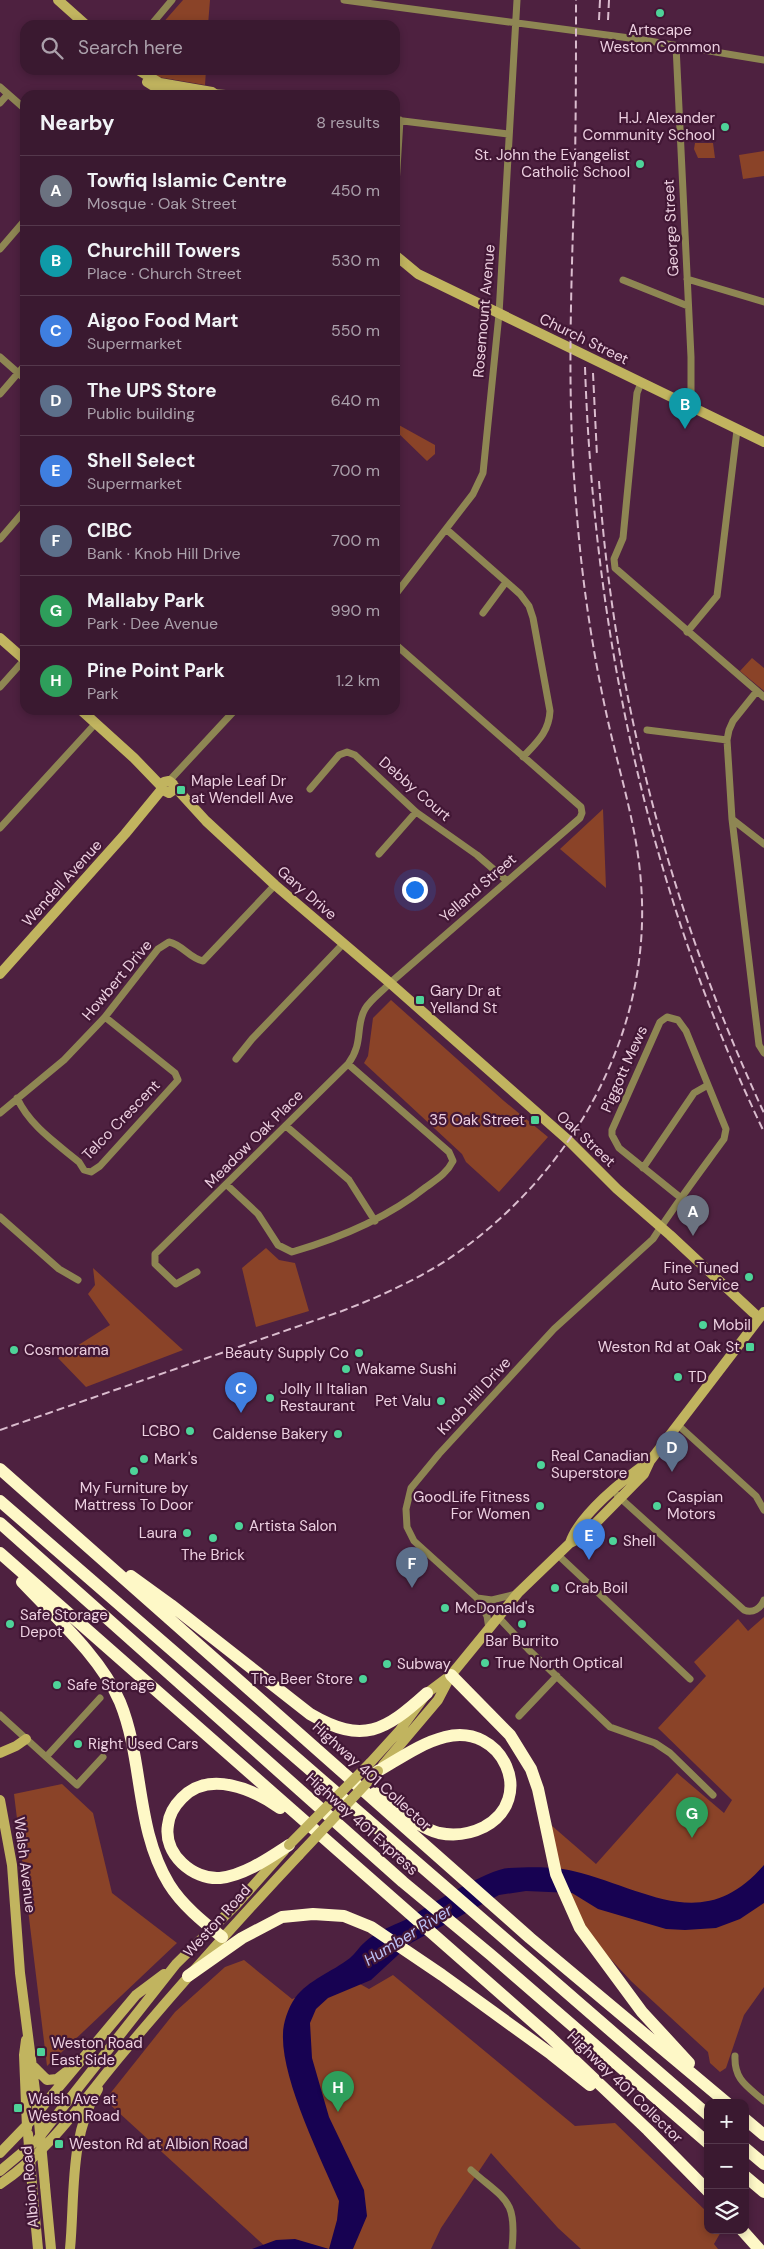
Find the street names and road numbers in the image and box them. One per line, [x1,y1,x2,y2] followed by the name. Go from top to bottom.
[658,179,684,277] street label: George Street
[468,244,500,378] street label: Rosemount Avenue
[536,309,632,369] street label: Church Street
[375,752,455,826] street label: Debby Court
[18,835,106,931] street label: Wendell Avenue
[435,849,521,927] street label: Yelland Street
[273,862,341,924] street label: Gary Drive
[77,936,157,1024] street label: Howbert Drive
[596,1022,652,1116] street label: Piggott Mews
[78,1076,164,1164] street label: Telco Crescent
[200,1085,308,1193] street label: Meadow Oak Place
[552,1107,620,1172] street label: Oak Street
[433,1353,515,1439] street label: Knob Hill Drive
[308,1717,436,1835] street label: Highway 401 Collector
[302,1768,422,1880] street label: Highway 401 Express
[9,1816,41,1914] street label: Walsh Avenue
[179,1880,255,1962] street label: Weston Road
[563,2026,688,2148] street label: Highway 401 Collector
[16,2145,44,2229] street label: Albion Road

